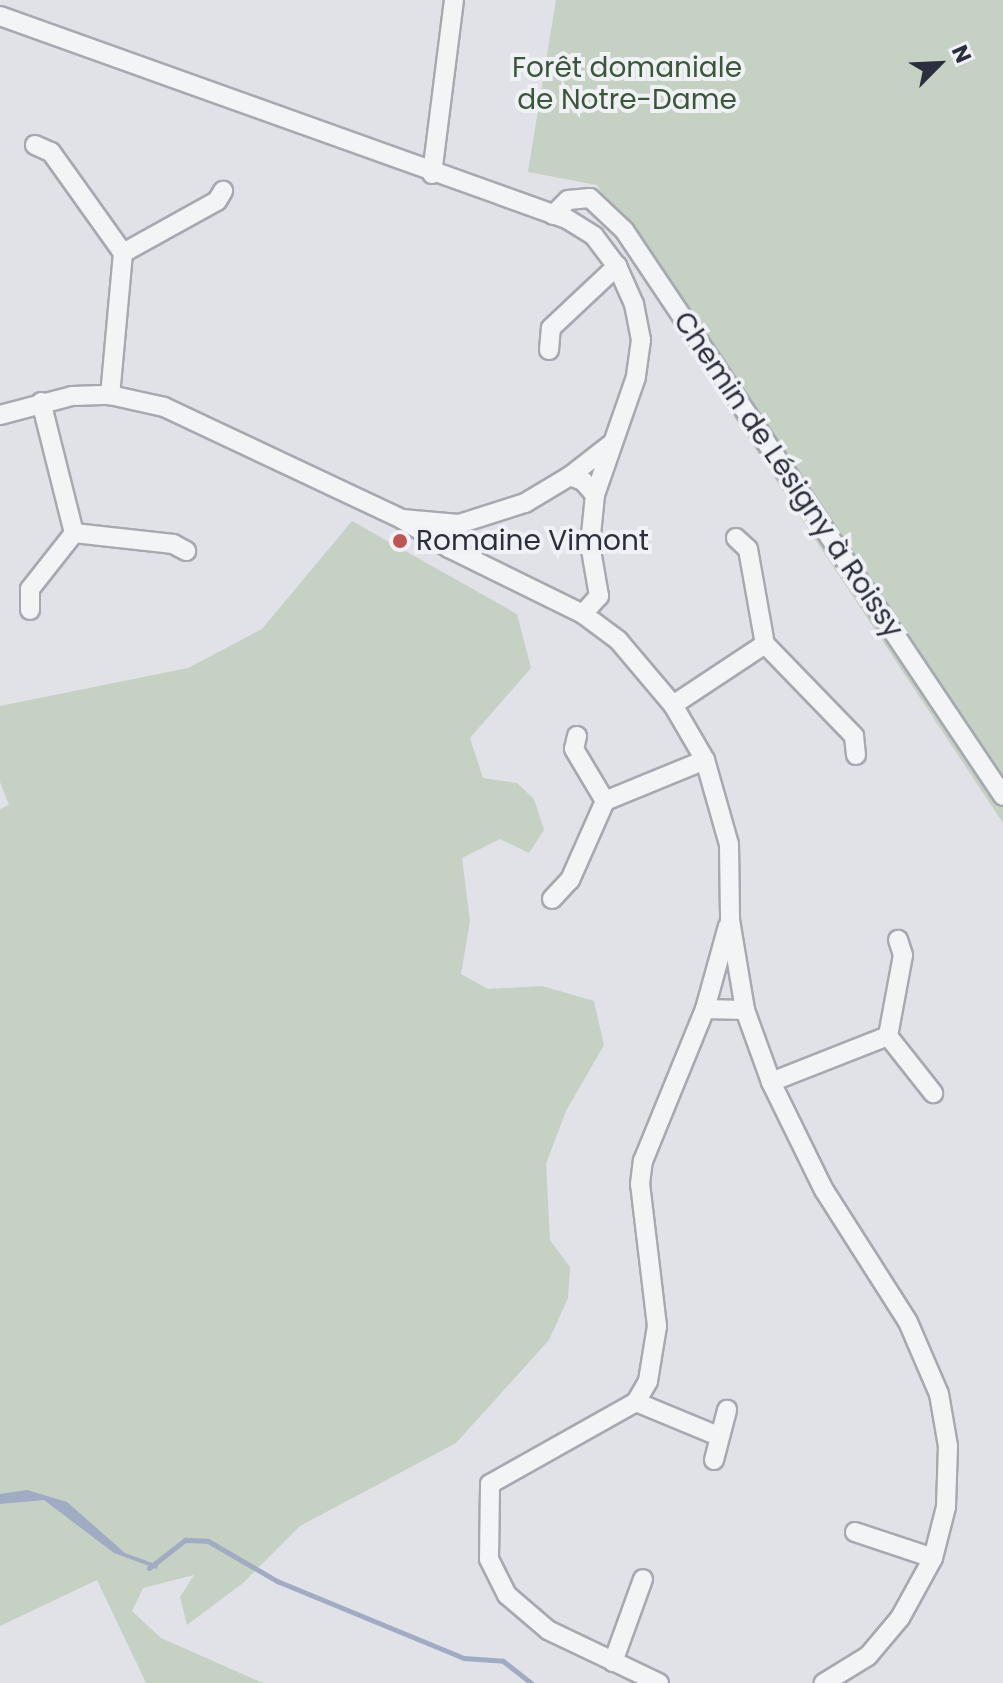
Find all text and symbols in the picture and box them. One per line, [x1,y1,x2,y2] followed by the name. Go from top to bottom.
[899,24,979,104] north arrow
[944,40,979,68] text: N
[512,51,742,117] park label: Forêt domaniale de Notre-Dame
[666,306,910,644] street label: Chemin de Lésigny à Roissy
[416,524,649,558] place label: Romaine Vimont
[391,532,409,550] marker: Romaine Vimont

